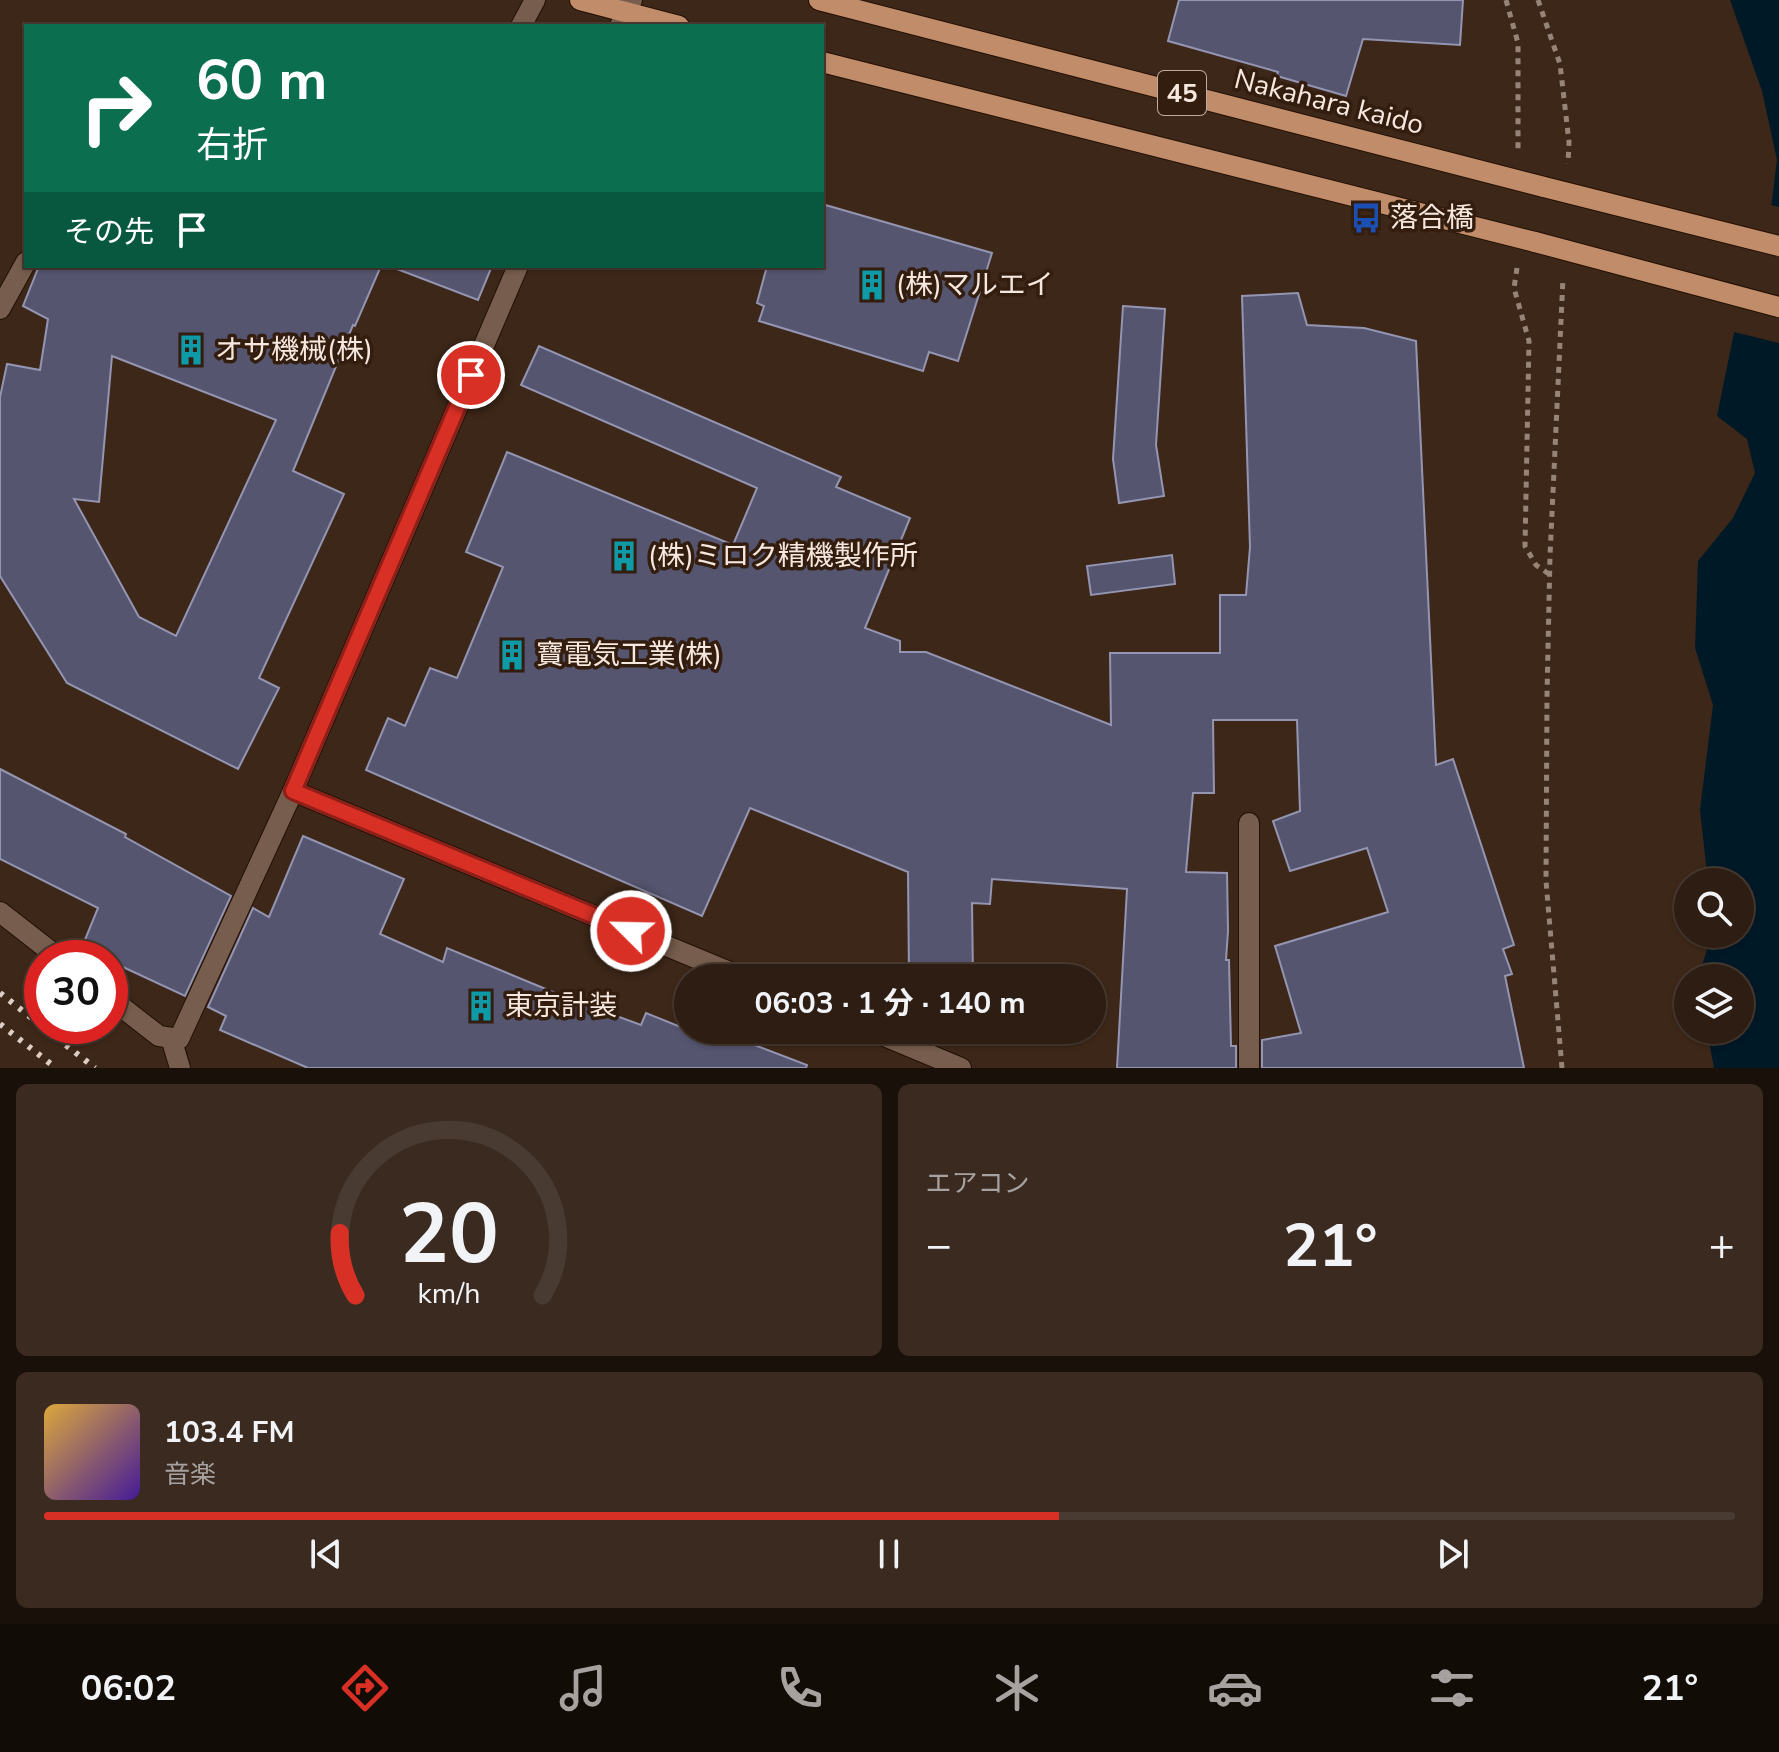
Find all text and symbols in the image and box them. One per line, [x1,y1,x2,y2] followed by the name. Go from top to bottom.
[196,42,327,119] text: 60 m
[64,56,168,160] icon: right
[1230,60,1428,144] street label: Nakahara kaido
[1158,71,1206,115] road number: 45
[196,121,268,170] text: 右折
[1390,199,1474,237] place label: 落合橋
[1349,201,1383,235] bus stop icon: 落合橋
[170,208,214,252] icon: arrive
[64,212,154,253] text: その先
[896,266,1054,304] place label: (株)マルエイ
[855,268,889,302] building icon: (株)マルエイ
[215,331,373,369] place label: オサ機械(株)
[174,333,208,367] building icon: オサ機械(株)
[437,341,505,409] pin
[449,353,493,397] icon: arrive
[648,537,918,575] place label: (株)ミロク精機製作所
[607,539,641,573] building icon: (株)ミロク精機製作所
[536,636,722,674] place label: 寶電気工業(株)
[495,638,529,672] building icon: 寶電気工業(株)
[1674,868,1754,1044] map controls
[1674,868,1754,948] button: search
[589,889,673,973] position arrow
[24,940,128,1044] speed limit sign: 30
[1674,964,1754,1044] button: layers
[754,983,1026,1024] text: 06:03 · 1 分 · 140 m
[505,987,617,1025] place label: 東京計装
[464,989,498,1023] building icon: 東京計装
[926,1166,1030,1201] text: エアコン
[399,1178,499,1291] text: 20
[1283,1205,1378,1287] text: 21°
[926,1216,952,1276] text: −
[1709,1216,1735,1276] text: +
[417,1274,480,1313] text: km/h
[164,1412,294,1453] text: 103.4 FM
[164,1457,216,1492] text: 音楽
[304,1532,348,1576] icon: previous
[867,1532,911,1576] icon: pause
[1431,1532,1475,1576] icon: next
[337,1660,393,1716] icon: directions
[555,1660,611,1716] icon: music
[772,1660,828,1716] icon: phone
[989,1660,1045,1716] icon: climate
[1207,1660,1263,1716] icon: car
[1424,1660,1480,1716] icon: filters
[81,1664,176,1713] text: 06:02
[1641,1664,1698,1713] text: 21°

